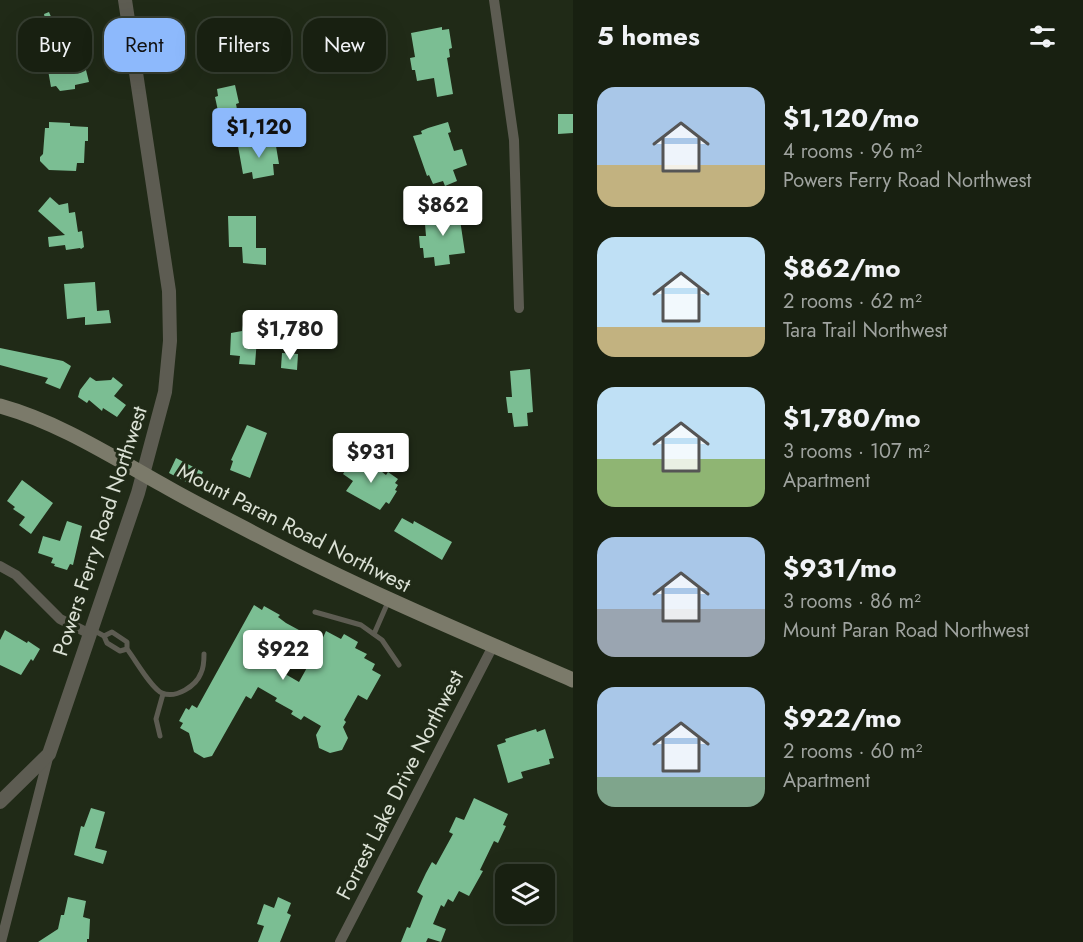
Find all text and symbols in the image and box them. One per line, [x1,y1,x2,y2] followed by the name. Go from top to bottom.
[597,17,700,55] text: 5 homes
[18,18,92,72] chip: Buy
[104,18,185,72] chip: Rent
[197,18,291,72] chip: Filters
[303,18,386,72] chip: New
[1026,20,1059,53] icon: filters
[783,99,919,137] text: $1,120/mo
[210,108,308,159] pin: $1,120
[645,111,717,183] icon: home
[226,113,292,142] text: $1,120
[783,137,922,166] text: 4 rooms · 96 m²
[783,166,1031,195] text: Powers Ferry Road Northwest
[407,186,479,237] pin: $862
[417,191,469,220] text: $862
[783,249,901,287] text: $862/mo
[645,261,717,333] icon: home
[783,287,922,316] text: 2 rooms · 62 m²
[241,310,339,361] pin: $1,780
[257,315,323,344] text: $1,780
[783,316,947,345] text: Tara Trail Northwest
[783,399,921,437] text: $1,780/mo
[45,402,155,660] street label: Powers Ferry Road Northwest
[645,411,717,483] icon: home
[335,433,407,484] pin: $931
[783,437,930,466] text: 3 rooms · 107 m²
[347,438,395,467] text: $931
[172,456,416,600] street label: Mount Paran Road Northwest
[783,466,870,495] text: Apartment
[783,549,897,587] text: $931/mo
[645,561,717,633] icon: home
[783,587,921,616] text: 3 rooms · 86 m²
[783,616,1029,645] text: Mount Paran Road Northwest
[247,630,319,681] pin: $922
[257,635,309,664] text: $922
[329,665,471,905] street label: Forrest Lake Drive Northwest
[783,699,901,737] text: $922/mo
[645,711,717,783] icon: home
[783,737,922,766] text: 2 rooms · 60 m²
[783,766,870,795] text: Apartment
[495,864,555,924] map controls
[495,864,555,924] button: layers

